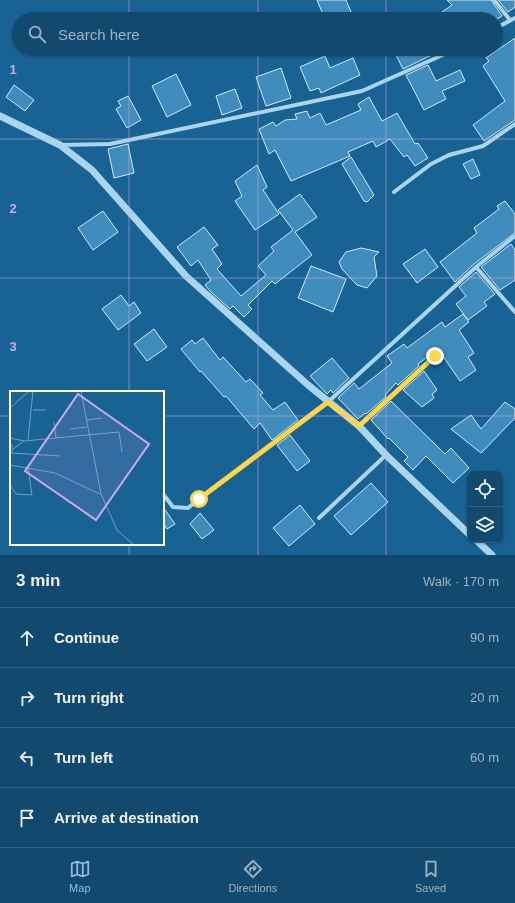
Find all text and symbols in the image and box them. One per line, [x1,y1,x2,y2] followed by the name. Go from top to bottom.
[12,12,503,56] search box
[26,23,48,45] icon: search
[58,26,140,43] text: Search here
[9,62,17,77] text: 1
[9,201,17,216] text: 2
[9,339,17,354] text: 3
[426,347,444,365] route end
[10,391,164,545] inset map
[467,471,503,543] map controls
[467,471,503,507] button: locate
[190,490,208,508] route start
[467,507,503,543] button: layers
[16,571,60,590] text: 3 min
[423,574,499,589] text: Walk · 170 m
[16,627,38,649] icon: ahead
[54,629,119,646] text: Continue
[470,630,499,645] text: 90 m
[16,687,38,709] icon: right
[54,689,124,706] text: Turn right
[470,690,499,705] text: 20 m
[16,747,38,769] icon: left
[54,749,113,766] text: Turn left
[470,750,499,765] text: 60 m
[16,807,38,829] icon: arrive
[54,809,199,826] text: Arrive at destination
[69,858,91,894] tab: Map
[228,858,277,894] tab: Directions
[415,858,446,894] tab: Saved

